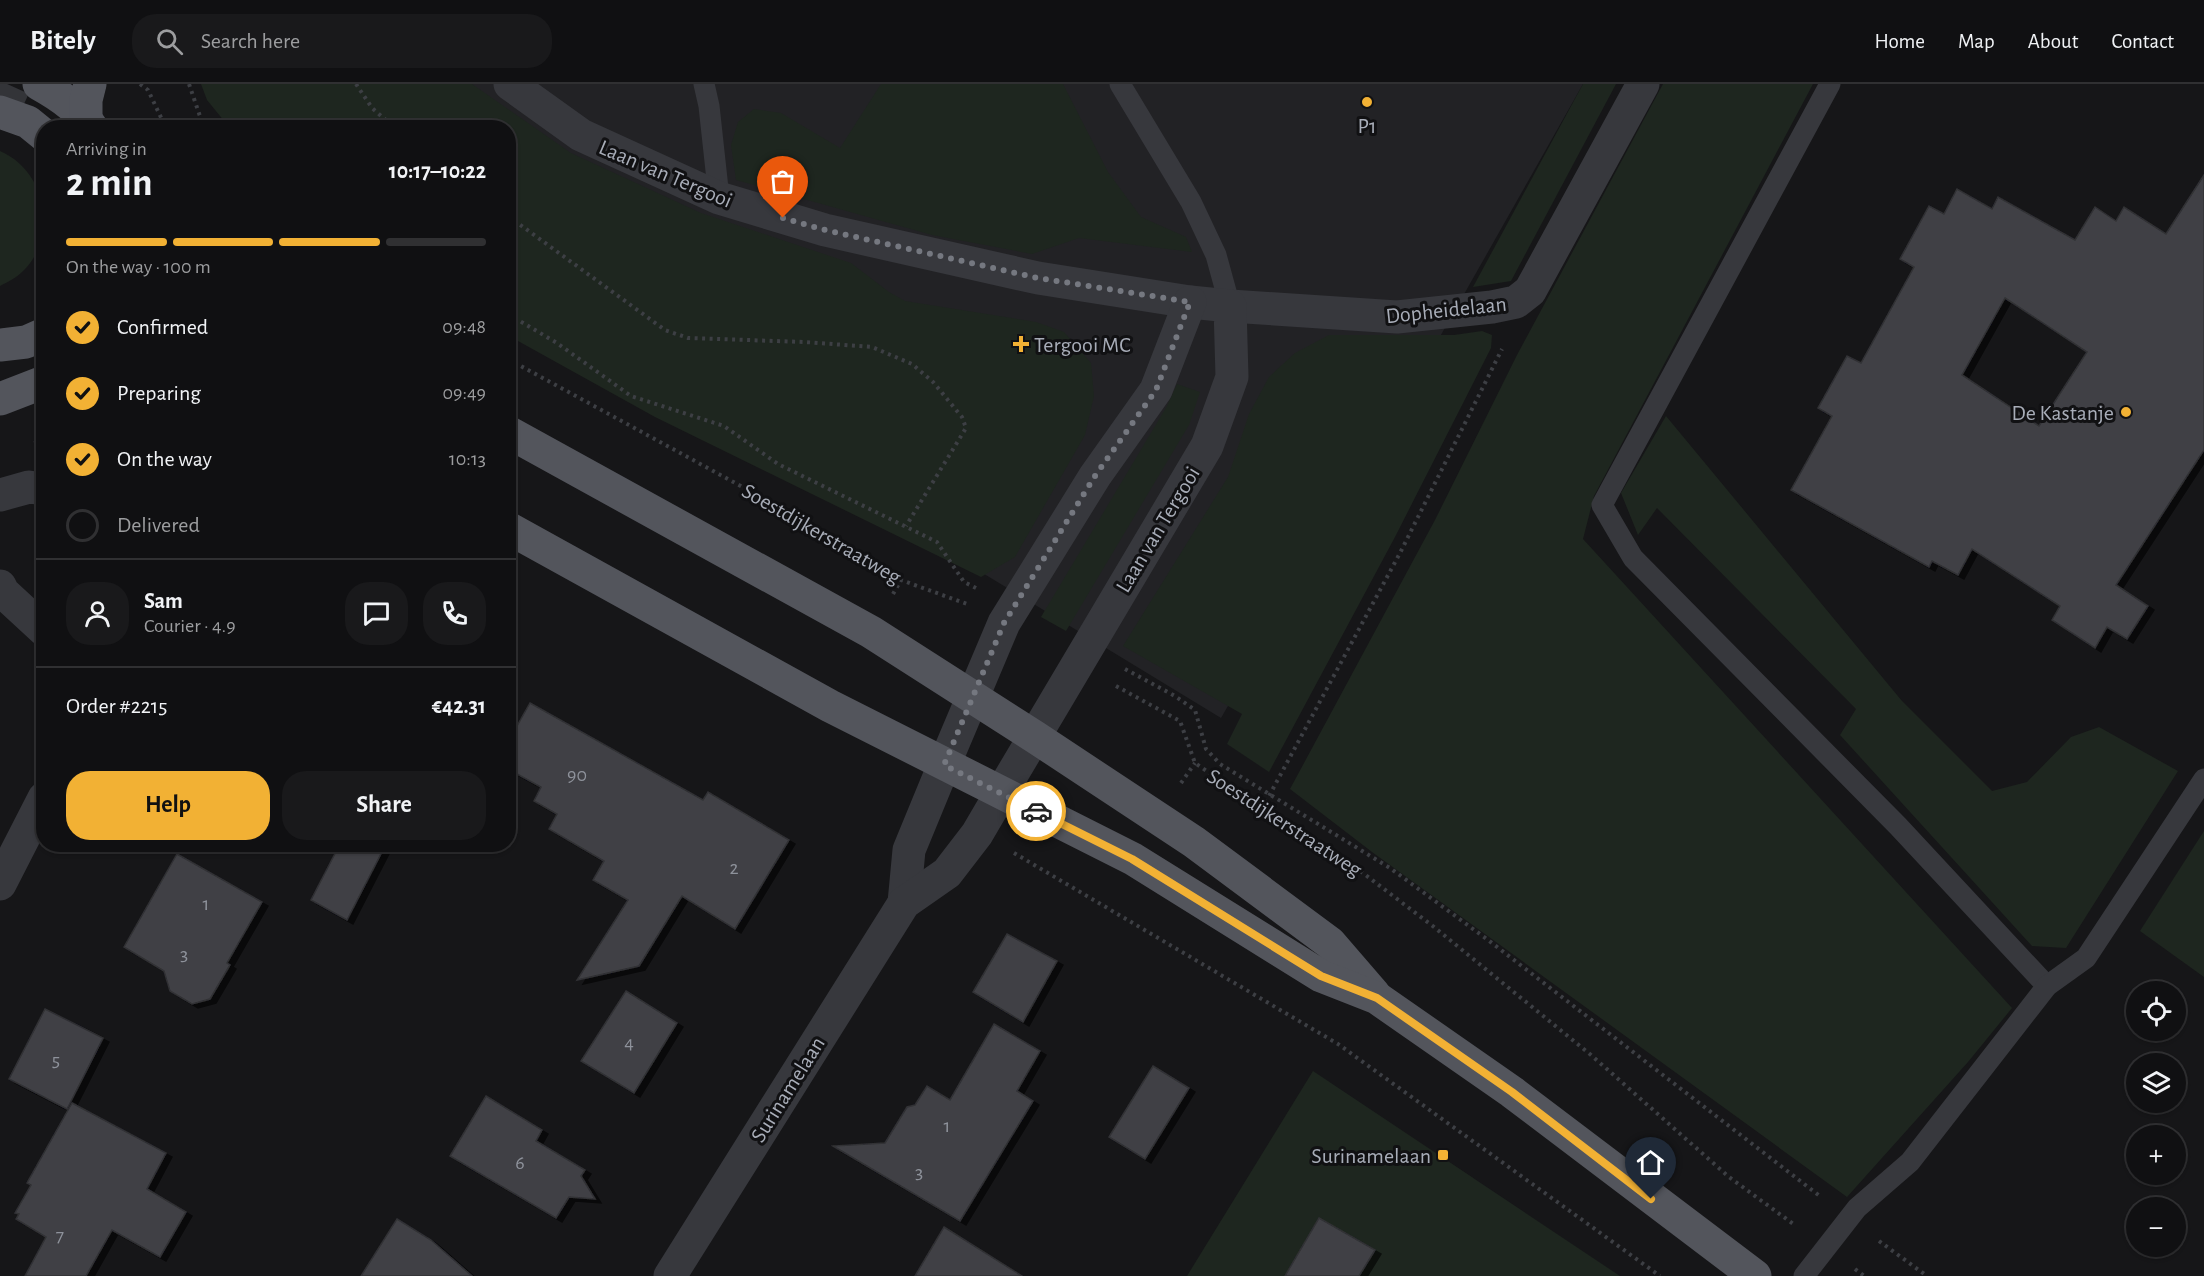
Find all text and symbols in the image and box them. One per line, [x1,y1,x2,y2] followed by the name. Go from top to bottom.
[132,14,552,68] search box
[153,25,186,58] icon: search
[30,27,96,55] text: Bitely
[201,30,300,52] text: Search here
[1874,31,1925,52] text: Home
[1958,31,1995,52] text: Map
[2028,31,2078,52] text: About
[2111,31,2174,52] text: Contact
[1360,95,1374,109] marker: P1
[1357,115,1377,137] place label: P1
[596,136,735,212] street label: Laan van Tergooi
[66,139,147,159] text: Arriving in
[757,156,808,218] pin
[389,160,486,182] text: 10:17–10:22
[66,164,153,203] text: 2 min
[766,165,799,198] icon: bag
[66,257,211,277] text: On the way · 100 m
[1385,293,1508,327] street label: Dopheidelaan
[66,311,99,344] icon: check
[117,316,208,338] text: Confirmed
[442,317,486,337] text: 09:48
[1034,334,1131,356] place label: Tergooi MC
[1012,335,1030,353] marker: Tergooi MC
[66,377,99,410] icon: check
[117,382,201,404] text: Preparing
[442,383,486,403] text: 09:49
[2012,402,2114,424] place label: De Kastanje
[2119,405,2133,419] marker: De Kastanje
[66,443,99,476] icon: check
[117,448,212,470] text: On the way
[449,449,486,469] text: 10:13
[1112,463,1204,596] street label: Laan van Tergooi
[738,479,905,588] street label: Soestdijkerstraatweg
[117,514,200,536] text: Delivered
[66,582,129,645] button: person
[345,582,408,645] button: chat
[423,582,486,645] button: phone
[144,590,183,612] text: Sam
[144,616,236,636] text: Courier · 4.9
[66,695,167,717] text: Order #2215
[432,695,486,717] text: €42.31
[567,765,587,785] house number: 90
[1203,765,1366,881] street label: Soestdijkerstraatweg
[66,771,270,840] button: Help
[282,771,486,840] button: Share
[1006,781,1066,841] courier
[1020,795,1053,828] icon: car
[729,858,739,878] house number: 2
[203,894,209,914] house number: 1
[180,944,188,964] house number: 3
[2126,981,2186,1257] map controls
[2126,981,2186,1041] button: locate
[624,1033,634,1053] house number: 4
[747,1033,829,1146] street label: Surinamelaan
[52,1050,60,1070] house number: 5
[2126,1053,2186,1113] button: layers
[944,1116,950,1136] house number: 1
[2126,1125,2186,1185] button: +
[1625,1137,1676,1199] pin
[1311,1145,1431,1167] place label: Surinamelaan
[1634,1146,1667,1179] icon: home
[1436,1148,1450,1162] marker: Surinamelaan
[515,1153,525,1173] house number: 6
[915,1162,923,1182] house number: 3
[2126,1197,2186,1257] button: −
[56,1226,64,1246] house number: 7

